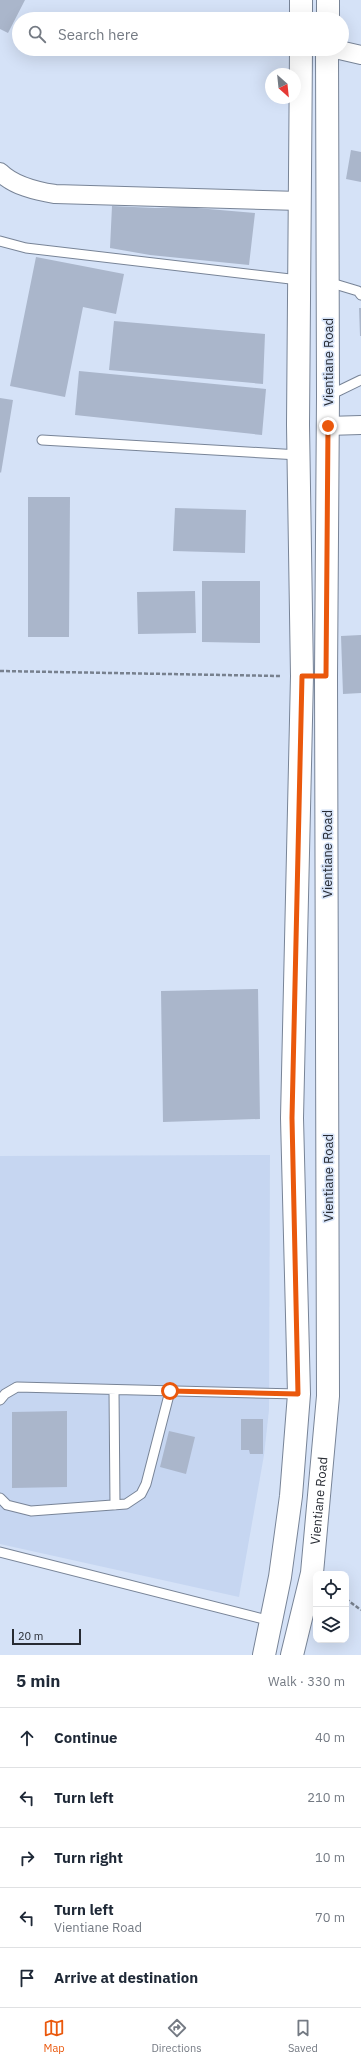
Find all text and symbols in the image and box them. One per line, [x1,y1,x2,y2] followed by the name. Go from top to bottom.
[12,12,349,56] search box
[26,23,48,45] icon: search
[58,25,138,44] text: Search here
[265,68,301,104] north arrow
[320,318,337,406] street label: Vientiane Road
[319,417,337,435] route end
[319,810,336,898] street label: Vientiane Road
[320,1134,337,1222] street label: Vientiane Road
[161,1382,179,1400] route start
[306,1456,331,1545] street label: Vientiane Road
[313,1571,349,1643] map controls
[313,1571,349,1607] button: locate
[313,1607,349,1643] button: layers
[12,1627,81,1646] scale bar
[18,1629,43,1643] text: 20 m
[16,1670,60,1692] text: 5 min
[268,1673,345,1690] text: Walk · 330 m
[16,1727,38,1749] icon: ahead
[54,1728,118,1747] text: Continue
[315,1729,345,1746] text: 40 m
[16,1787,38,1809] icon: left
[54,1788,114,1807] text: Turn left
[307,1789,345,1806] text: 210 m
[16,1847,38,1869] icon: right
[54,1848,123,1867] text: Turn right
[315,1849,345,1866] text: 10 m
[54,1900,114,1919] text: Turn left
[16,1907,38,1929] icon: left
[315,1909,345,1926] text: 70 m
[54,1919,142,1936] text: Vientiane Road
[16,1967,38,1989] icon: arrive
[54,1968,198,1987] text: Arrive at destination
[43,2017,65,2055] tab: Map
[151,2017,202,2055] tab: Directions
[288,2017,318,2055] tab: Saved

